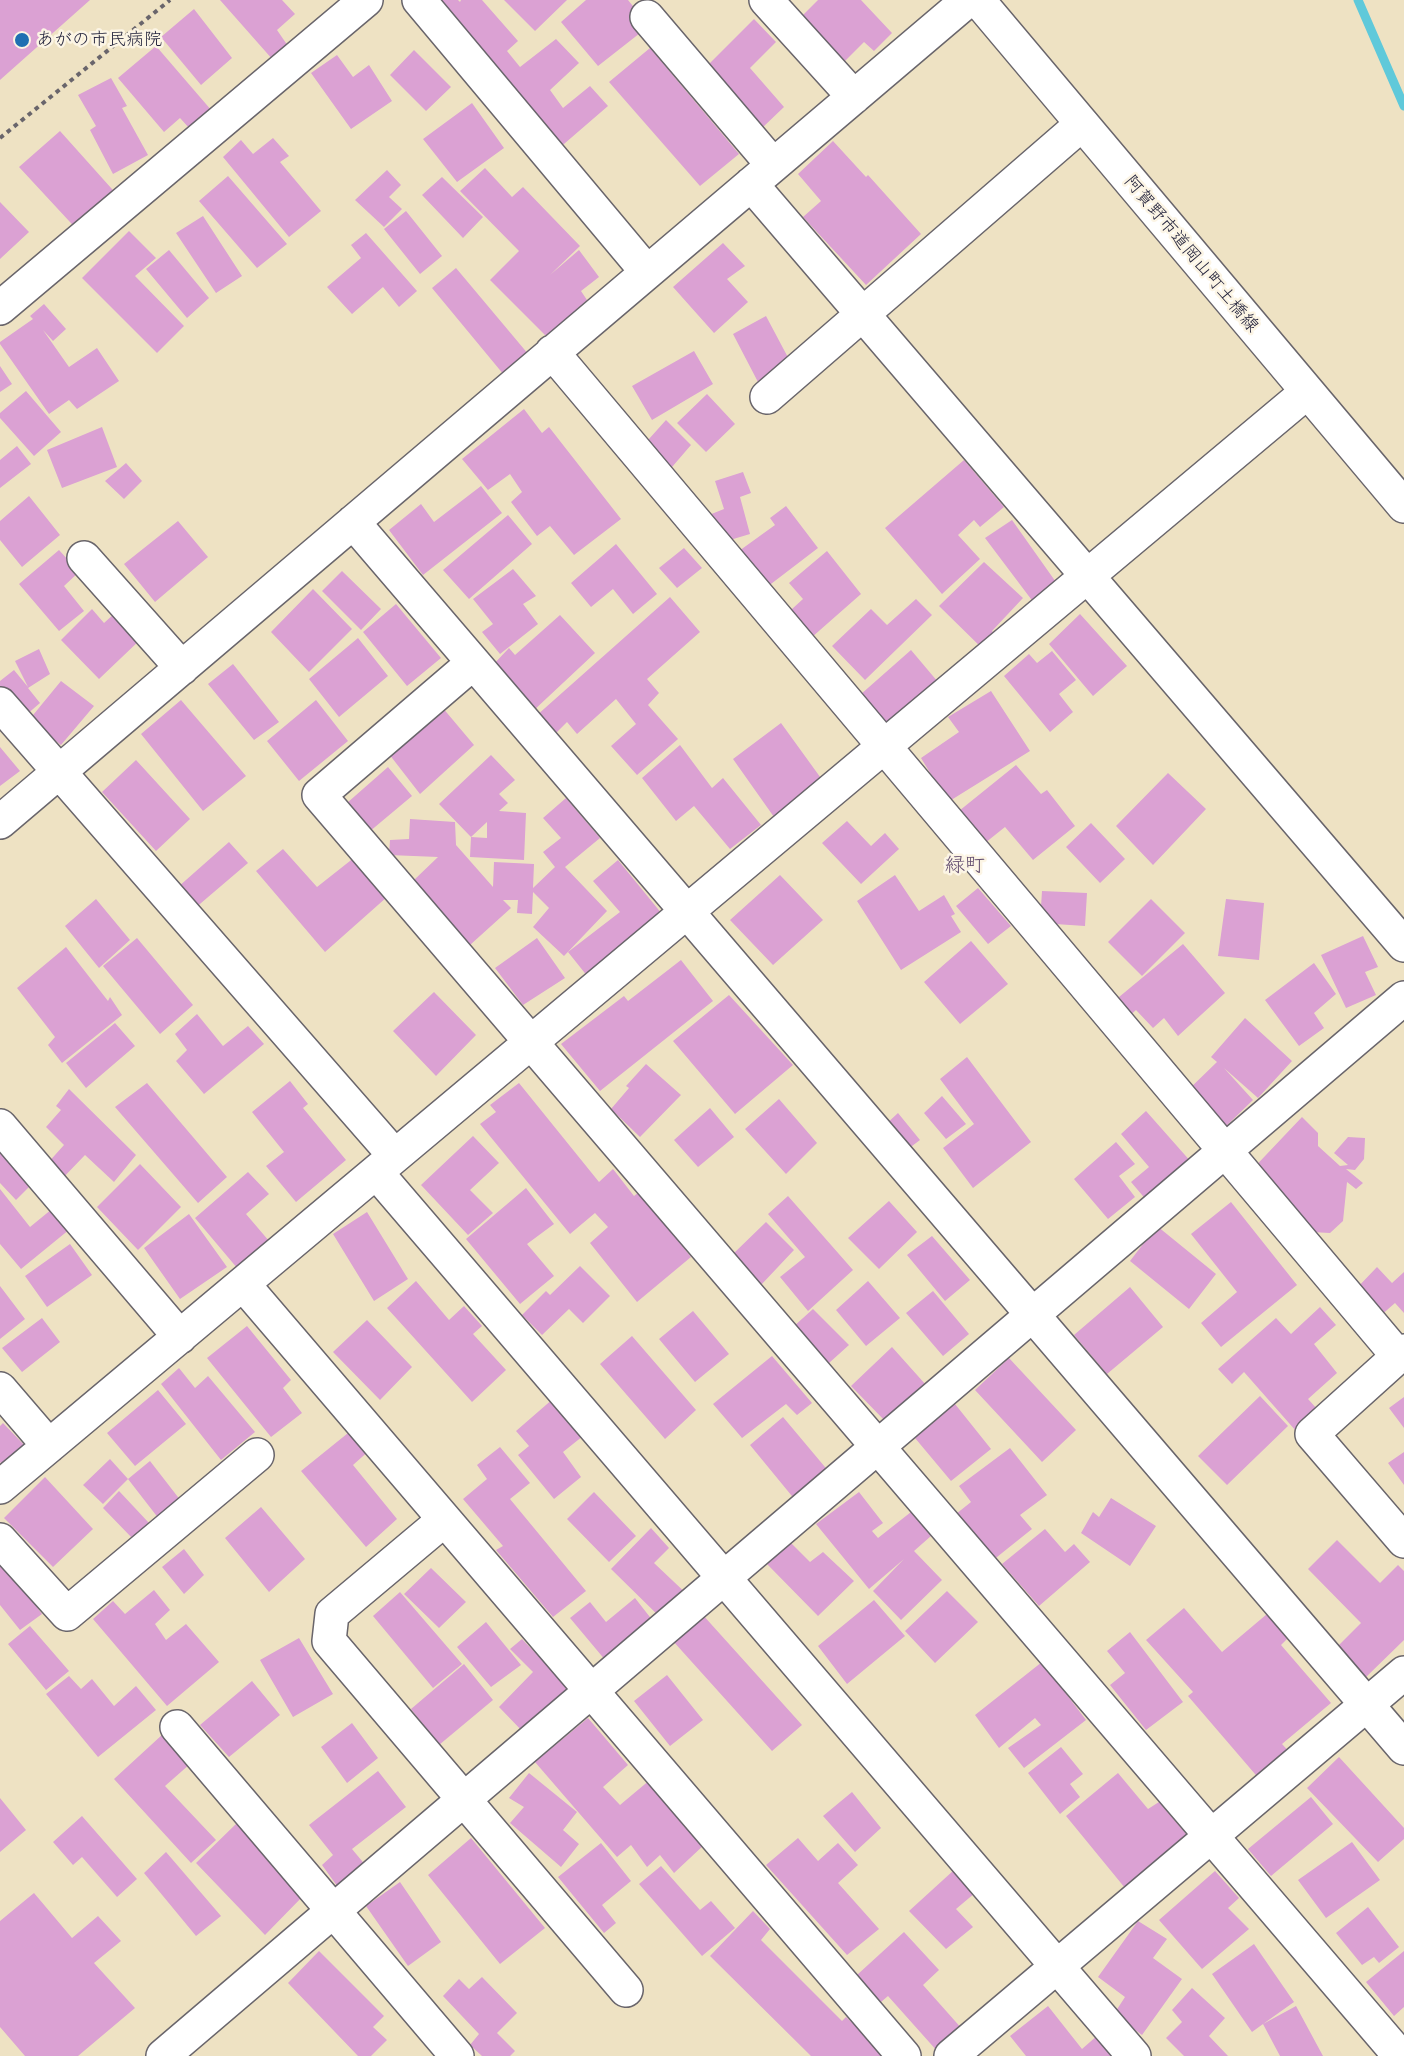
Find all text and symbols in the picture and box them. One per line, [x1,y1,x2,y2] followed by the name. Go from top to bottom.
[36,29,162,51] place label: あがの市民病院
[13,31,31,49] marker: あがの市民病院
[1119,171,1263,337] street label: 阿賀野市道岡山町土橋線
[945,854,985,878] district label: 緑町

